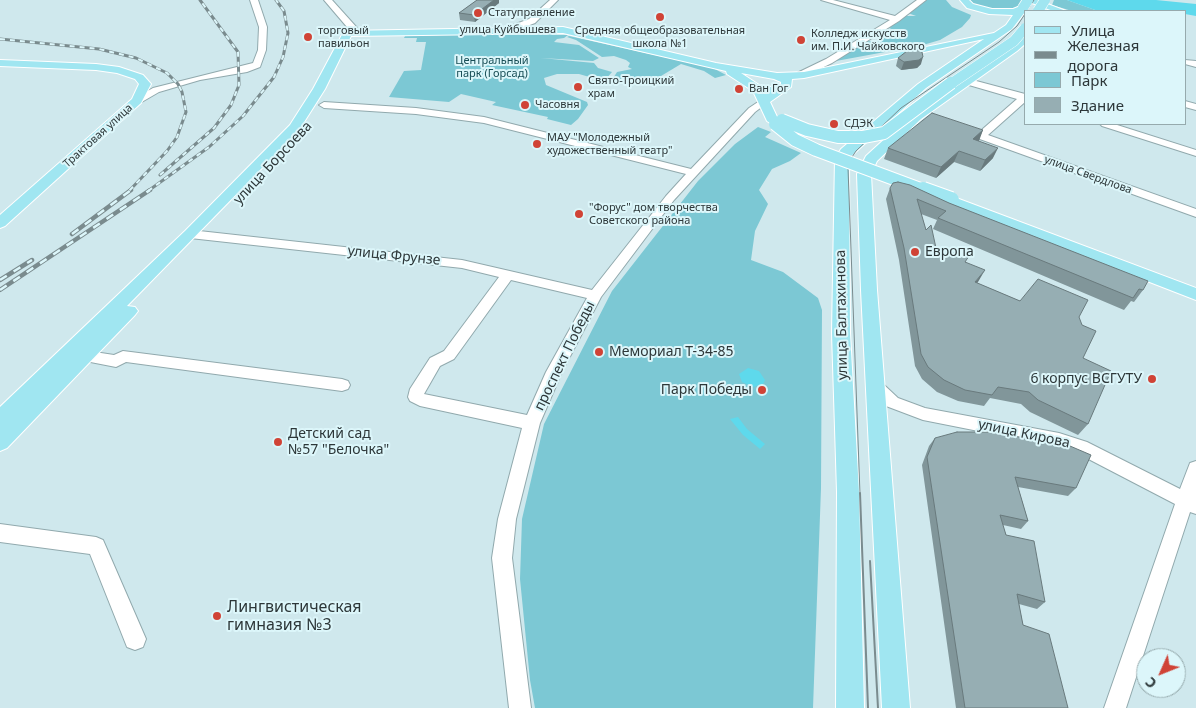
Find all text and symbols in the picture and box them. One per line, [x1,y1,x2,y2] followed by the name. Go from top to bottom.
[488,6,575,20] place label: Статуправление
[472,7,484,19] marker: Статуправление
[1024,10,1186,125] legend
[654,11,666,23] marker: Средняя общеобразовательная школа №1
[1071,20,1115,40] text: Улица
[460,23,556,37] street label: улица Куйбышева
[318,24,370,50] place label: торговый павильон
[575,24,745,50] place label: Средняя общеобразовательная школа №1
[811,27,925,53] place label: Колледж искусств им. П.И. Чайковского
[302,31,314,43] marker: торговый павильон
[795,34,807,46] marker: Колледж искусств им. П.И. Чайковского
[1067,35,1140,75] text: Железная дорога
[455,54,529,80] park label: Центральный парк (Горсад)
[1071,70,1107,90] text: Парк
[588,74,674,100] place label: Свято-Троицкий храм
[572,81,584,93] marker: Свято-Троицкий храм
[749,82,788,96] place label: Ван Гог
[733,83,745,95] marker: Ван Гог
[1071,95,1124,115] text: Здание
[535,98,580,112] place label: Часовня
[519,99,531,111] marker: Часовня
[61,101,135,171] street label: Трактовая улица
[844,117,873,131] place label: СДЭК
[230,118,316,208] street label: улица Борсоева
[828,118,840,130] marker: СДЭК
[547,131,673,157] place label: МАУ "Молодежный художественный театр"
[531,138,543,150] marker: МАУ "Молодежный художественный театр"
[1042,153,1134,197] street label: улица Свердлова
[589,201,718,227] place label: "Форус" дом творчества Советского района
[573,208,585,220] marker: "Форус" дом творчества Советского района
[347,243,441,269] street label: улица Фрунзе
[925,244,974,260] place label: Европа
[909,246,921,258] marker: Европа
[832,250,852,380] street label: улица Балтахинова
[531,299,599,413] street label: проспект Победы
[609,344,734,360] place label: Мемориал Т-34-85
[593,346,605,358] marker: Мемориал Т-34-85
[1030,371,1142,387] place label: 6 корпус ВСГУТУ
[1146,373,1158,385] marker: 6 корпус ВСГУТУ
[661,382,752,398] place label: Парк Победы
[756,384,768,396] marker: Парк Победы
[977,416,1071,452] street label: улица Кирова
[288,426,389,458] place label: Детский сад №57 "Белочка"
[272,436,284,448] marker: Детский сад №57 "Белочка"
[227,597,362,635] place label: Лингвистическая гимназия №3
[211,610,223,622] marker: Лингвистическая гимназия №3
[1136,648,1186,698] north arrow
[1141,673,1161,693] text: С

